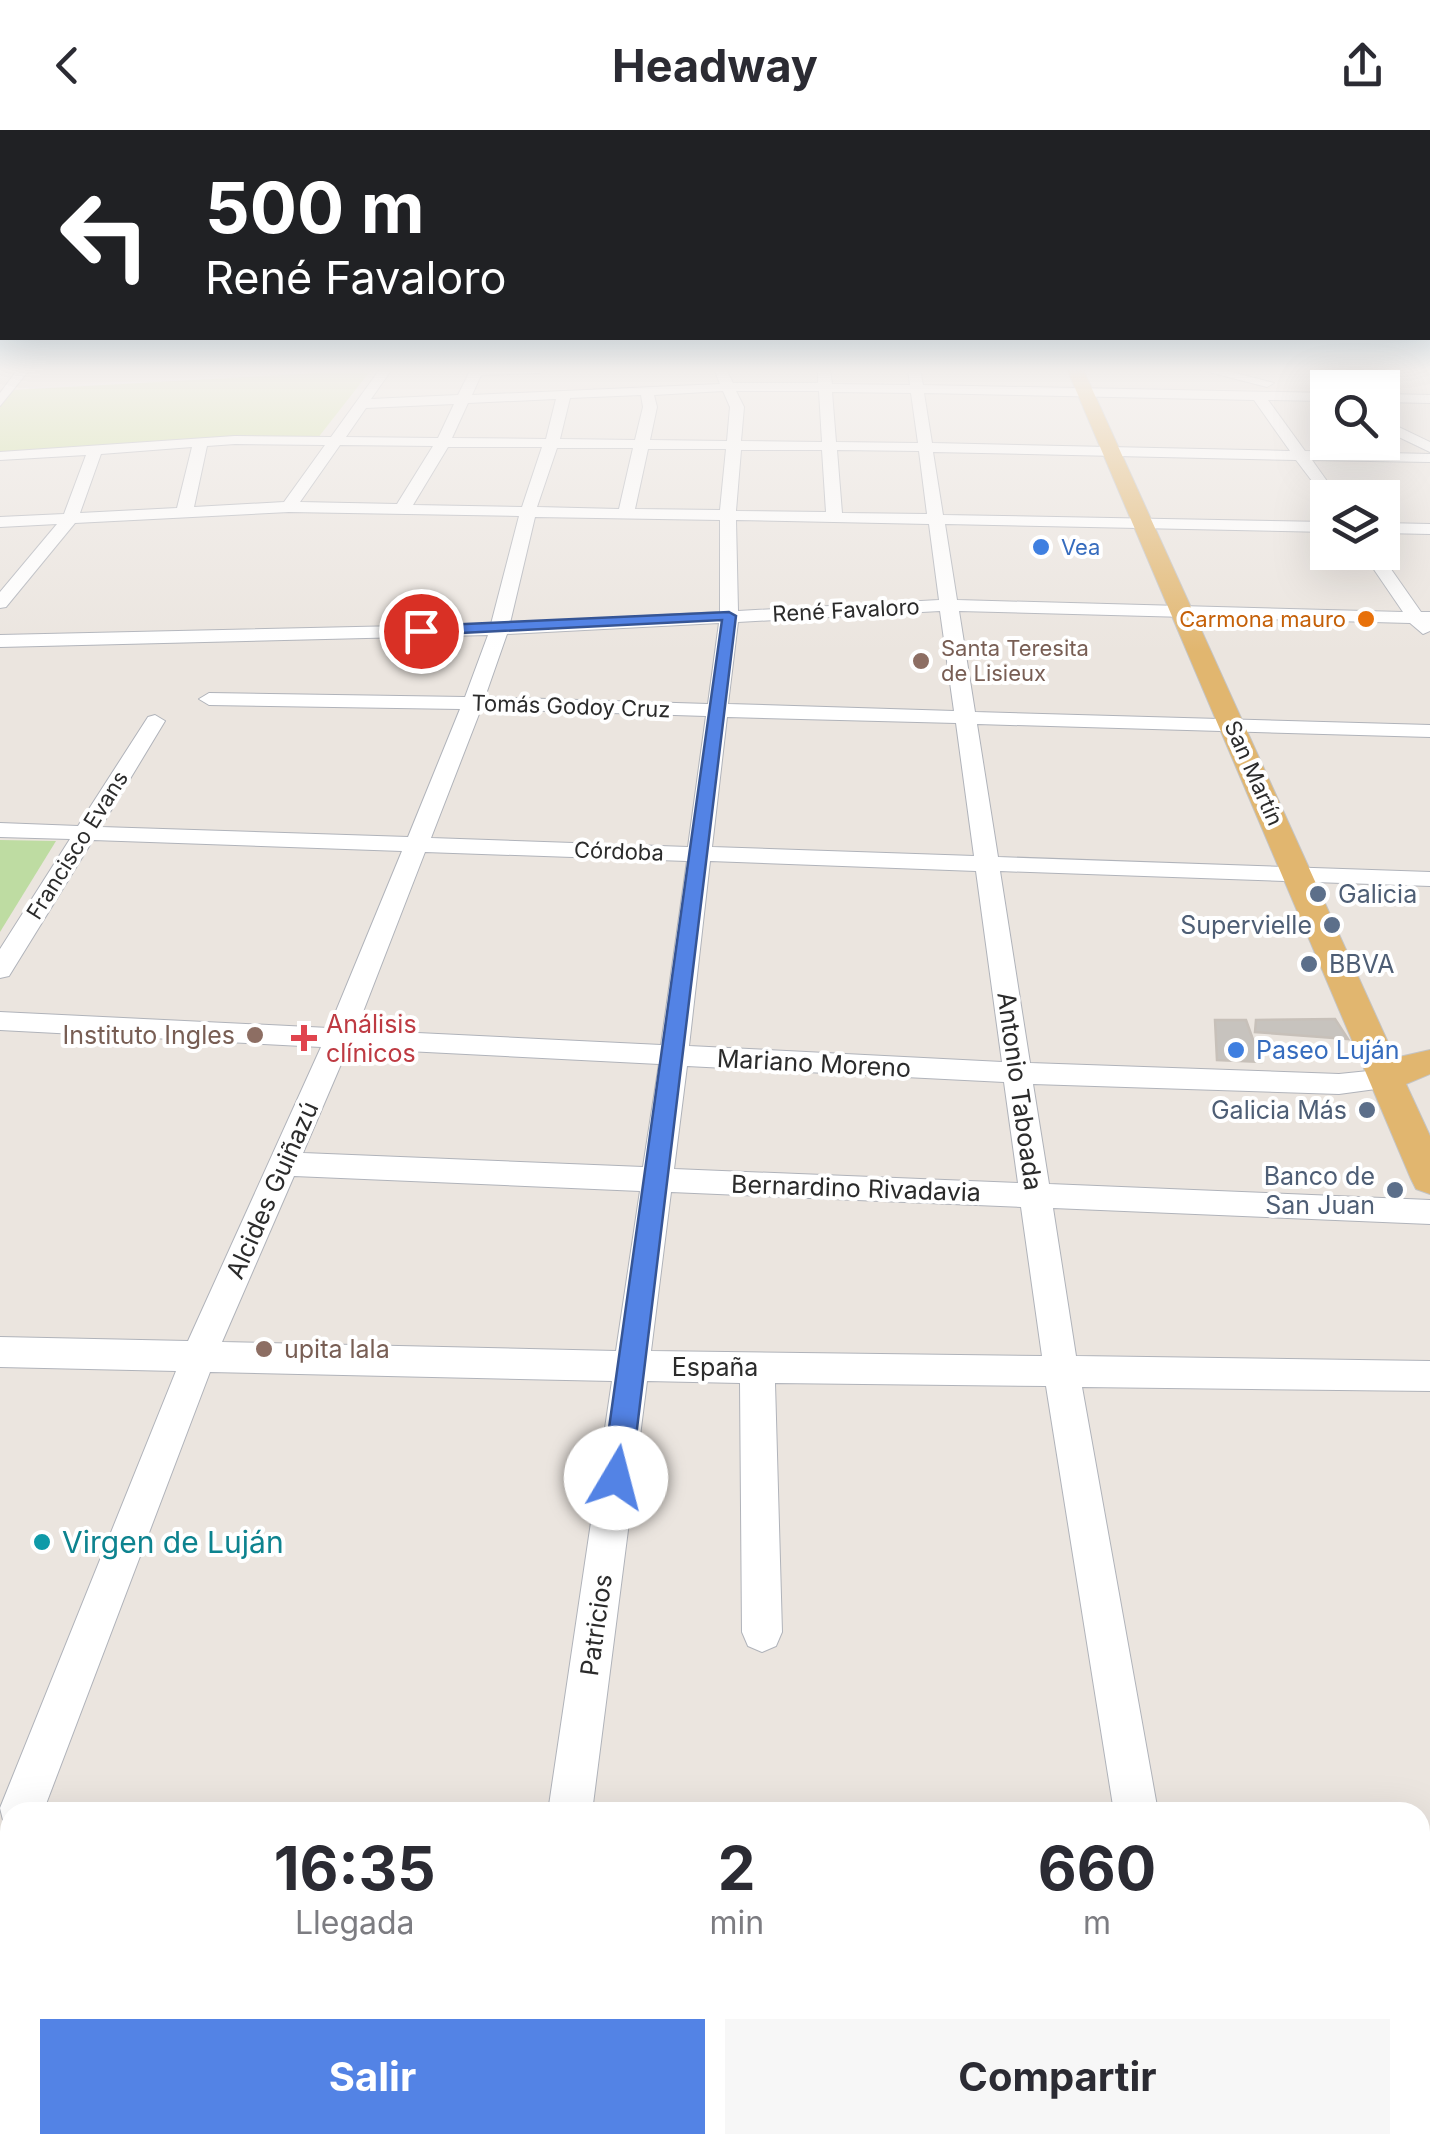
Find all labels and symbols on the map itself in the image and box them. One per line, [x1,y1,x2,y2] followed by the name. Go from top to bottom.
[1061,534,1100,560] place label: Vea
[1030,536,1052,558] marker: Vea
[379,589,464,674] pin
[772,593,920,627] street label: René Favaloro
[1179,606,1346,632] place label: Carmona mauro
[1355,608,1377,630] marker: Carmona mauro
[941,635,1089,686] place label: Santa Teresita de Lisieux
[910,650,932,672] marker: Santa Teresita de Lisieux
[471,690,671,722] street label: Tomás Godoy Cruz
[1219,717,1289,829] street label: San Martín
[21,766,133,924] street label: Francisco Evans
[574,836,664,866] street label: Córdoba
[1338,879,1417,909] place label: Galicia
[1307,883,1329,905] marker: Galicia
[1180,910,1312,940] place label: Supervielle
[1321,914,1343,936] marker: Supervielle
[1329,949,1395,979] place label: BBVA
[1298,953,1320,975] marker: BBVA
[991,990,1049,1192] street label: Antonio Taboada
[326,1009,417,1068] place label: Análisis clínicos
[63,1020,235,1050] place label: Instituto Ingles
[244,1024,266,1046] marker: Instituto Ingles
[291,1025,317,1051] marker: Análisis clínicos
[1256,1035,1400,1065] place label: Paseo Luján
[1225,1039,1247,1061] marker: Paseo Luján
[716,1043,912,1083] street label: Mariano Moreno
[1211,1095,1347,1125] place label: Galicia Más
[220,1097,324,1283] street label: Alcides Guiñazú
[1356,1099,1378,1121] marker: Galicia Más
[1264,1161,1375,1220] place label: Banco de San Juan
[731,1169,981,1207] street label: Bernardino Rivadavia
[1384,1179,1406,1201] marker: Banco de San Juan
[284,1334,390,1364] place label: upita lala
[253,1338,275,1360] marker: upita lala
[672,1352,758,1382] street label: España
[564,1426,668,1530] position arrow
[62,1524,284,1560] place label: Virgen de Luján
[31,1531,53,1553] marker: Virgen de Luján
[574,1572,618,1678] street label: Patricios

